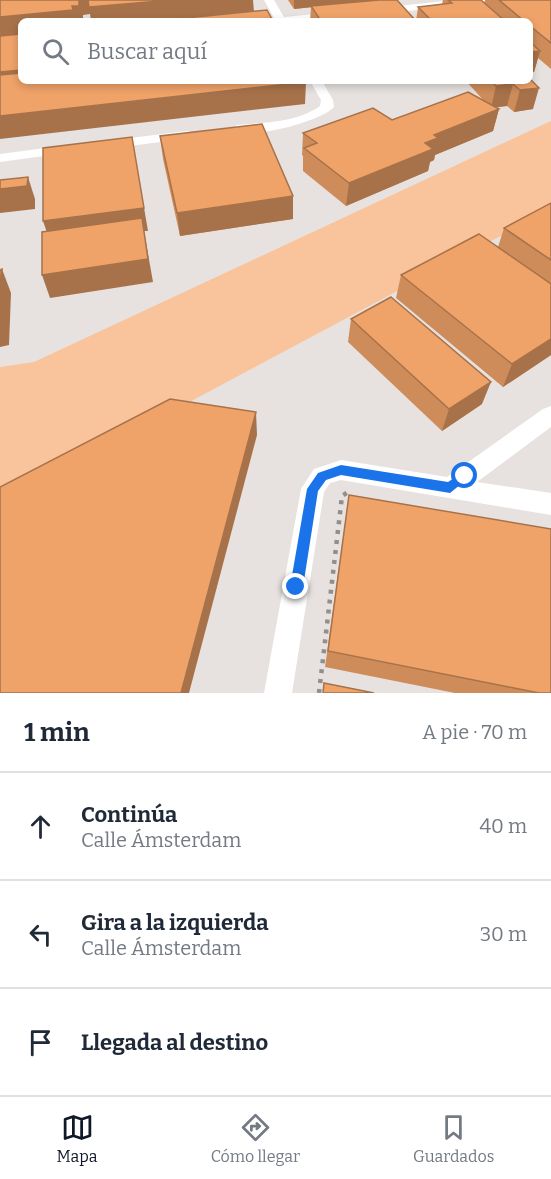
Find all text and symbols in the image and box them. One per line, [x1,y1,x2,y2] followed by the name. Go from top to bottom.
[18,18,533,84] search box
[39,35,72,68] icon: search
[87,38,207,65] text: Buscar aquí
[451,462,477,488] route start
[282,573,308,599] route end
[24,717,90,748] text: 1 min
[422,720,527,744] text: A pie · 70 m
[81,801,177,828] text: Continúa
[24,810,57,843] icon: ahead
[479,814,527,838] text: 40 m
[81,828,241,852] text: Calle Ámsterdam
[81,909,269,936] text: Gira a la izquierda
[24,918,57,951] icon: left
[480,922,527,946] text: 30 m
[81,936,241,960] text: Calle Ámsterdam
[24,1026,57,1059] icon: arrive
[81,1029,268,1056] text: Llegada al destino
[57,1111,98,1166] tab: Mapa
[211,1111,300,1166] tab: Cómo llegar
[413,1111,494,1166] tab: Guardados

